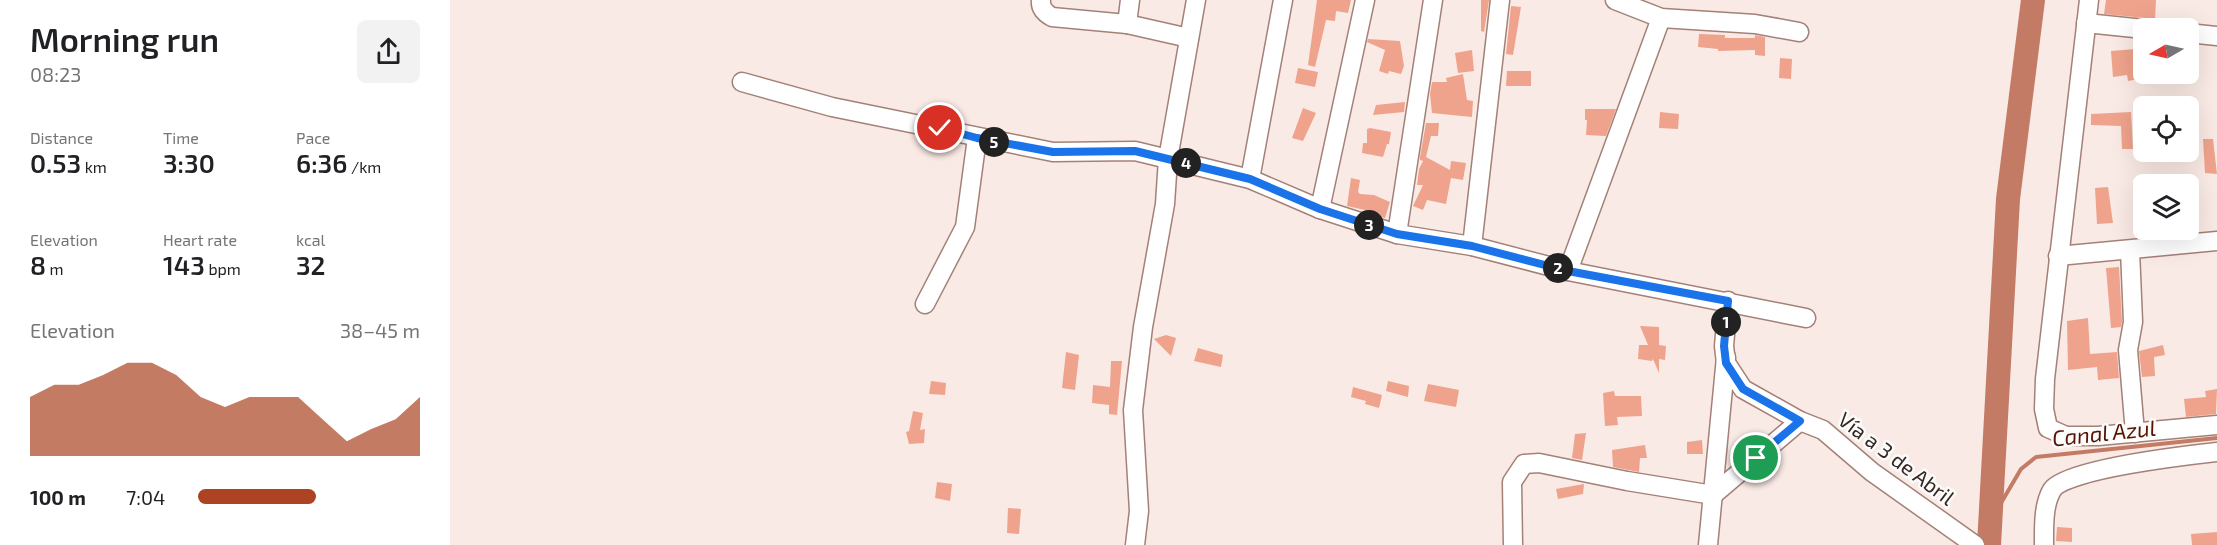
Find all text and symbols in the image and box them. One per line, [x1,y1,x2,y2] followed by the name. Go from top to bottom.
[2133,18,2199,84] north arrow
[2133,18,2199,240] map controls
[30,19,219,59] text: Morning run
[357,20,420,83] button: share
[30,62,81,86] text: 08:23
[2133,96,2199,162] button: locate
[914,102,965,153] pin
[923,111,956,144] icon: check
[979,127,1009,157] pin: 5
[30,128,93,147] text: Distance
[163,128,199,147] text: Time
[296,128,330,147] text: Pace
[990,132,998,151] text: 5
[30,147,81,178] text: 0.53
[163,147,215,178] text: 3:30
[296,147,347,178] text: 6:36
[1171,148,1201,178] pin: 4
[1181,153,1191,172] text: 4
[81,157,107,176] text: km
[347,157,381,176] text: /km
[2133,174,2199,240] button: layers
[1354,210,1384,240] pin: 3
[1364,215,1374,234] text: 3
[30,230,98,249] text: Elevation
[163,230,237,249] text: Heart rate
[296,230,325,249] text: kcal
[30,249,46,280] text: 8
[163,249,205,280] text: 143
[296,249,326,280] text: 32
[1543,253,1573,283] pin: 2
[1553,258,1563,277] text: 2
[46,259,64,278] text: m
[205,259,241,278] text: bpm
[1711,307,1741,337] pin: 1
[1723,312,1729,331] text: 1
[30,318,115,342] text: Elevation
[340,318,420,342] text: 38–45 m
[1834,406,1961,510] street label: Vía a 3 de Abril
[2051,414,2157,450] water label: Canal Azul
[1730,432,1781,483] pin
[1739,441,1772,474] icon: arrive
[30,485,86,509] text: 100 m
[126,485,165,509] text: 7:04

